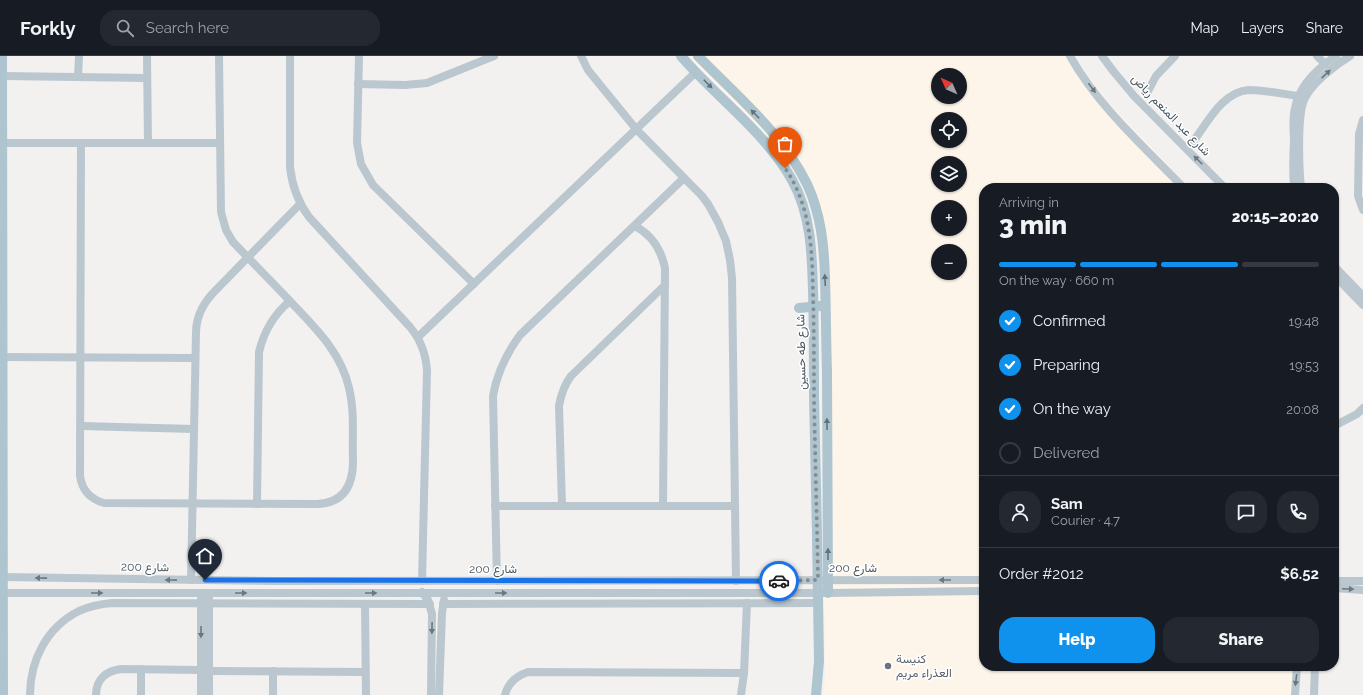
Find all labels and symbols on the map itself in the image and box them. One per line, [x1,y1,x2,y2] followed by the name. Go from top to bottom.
[931,68,967,104] north arrow
[1321,69,1331,79] one-way arrow
[1127,71,1213,160] street label: شارع عبد المنعم رياض
[703,79,713,89] one-way arrow
[1087,83,1096,94] one-way arrow
[750,109,760,119] one-way arrow
[768,127,802,168] pin
[1193,155,1203,165] one-way arrow
[822,273,828,286] one-way arrow
[793,314,811,390] street label: شارع طه حسين
[824,417,830,430] one-way arrow
[188,539,222,580] pin
[825,547,831,560] one-way arrow
[121,560,169,576] street label: شارع 200
[759,561,799,601] courier
[829,561,877,577] street label: شارع 200
[469,562,517,578] street label: شارع 200
[35,574,47,581] one-way arrow
[164,577,177,583] one-way arrow
[938,577,951,583] one-way arrow
[1342,585,1355,592] one-way arrow
[365,589,377,596] one-way arrow
[91,590,104,596] one-way arrow
[235,590,248,596] one-way arrow
[495,590,508,596] one-way arrow
[429,622,435,635] one-way arrow
[198,626,204,639] one-way arrow
[896,652,952,681] place label: كنيسة العذراء مريم
[883,661,893,671] marker: كنيسة العذراء مريم
[1293,674,1299,687] one-way arrow

